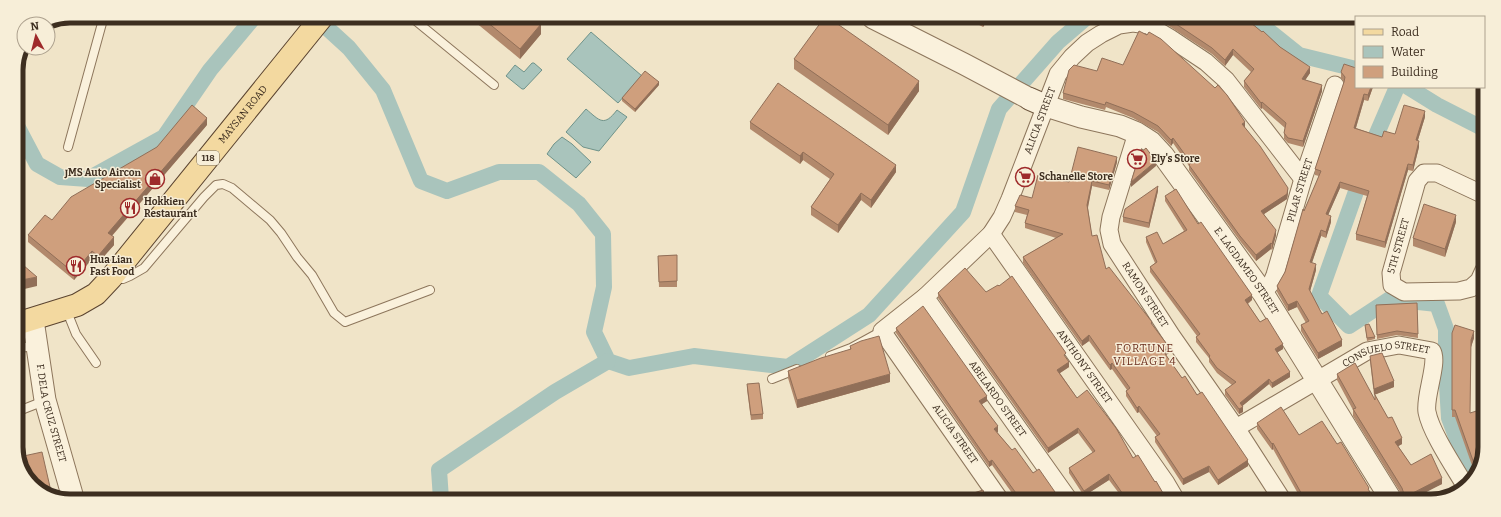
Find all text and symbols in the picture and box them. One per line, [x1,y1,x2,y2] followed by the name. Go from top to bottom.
[16,16,56,56] north arrow
[1355,16,1485,88] legend
[30,20,40,34] text: N
[1391,25,1419,39] text: Road
[1391,45,1426,59] text: Water
[1391,65,1438,79] text: Building
[216,83,270,146] street label: MAYSAN ROAD
[1022,86,1058,156] street label: ALICIA STREET
[1126,148,1148,170] supermarket icon: Ely's Store
[197,151,219,165] road number: 118
[1151,153,1200,165] place label: Ely's Store
[1285,157,1316,224] street label: PILAR STREET
[1014,166,1036,188] supermarket icon: Schanelle Store
[64,167,142,191] place label: JMS Auto Aircon Specialist
[144,168,166,190] shop icon: JMS Auto Aircon Specialist
[1039,171,1113,183] place label: Schanelle Store
[144,196,197,220] place label: Hokkien Restaurant
[119,197,141,219] restaurant icon: Hokkien Restaurant
[1385,217,1412,275] street label: 5TH STREET
[1211,225,1281,317] street label: E. LAGDAMEO STREET
[90,254,134,278] place label: Hua Lian Fast Food
[65,255,87,277] restaurant icon: Hua Lian Fast Food
[1119,260,1171,330] street label: RAMON STREET
[1054,327,1114,406] street label: ANTHONY STREET
[1340,339,1431,370] street label: CONSUELO STREET
[1113,342,1177,368] district label: FORTUNE VILLAGE 4
[966,359,1028,439] street label: ABELARDO STREET
[34,363,69,464] street label: F. DELA CRUZ STREET
[930,402,980,466] street label: ALICIA STREET

